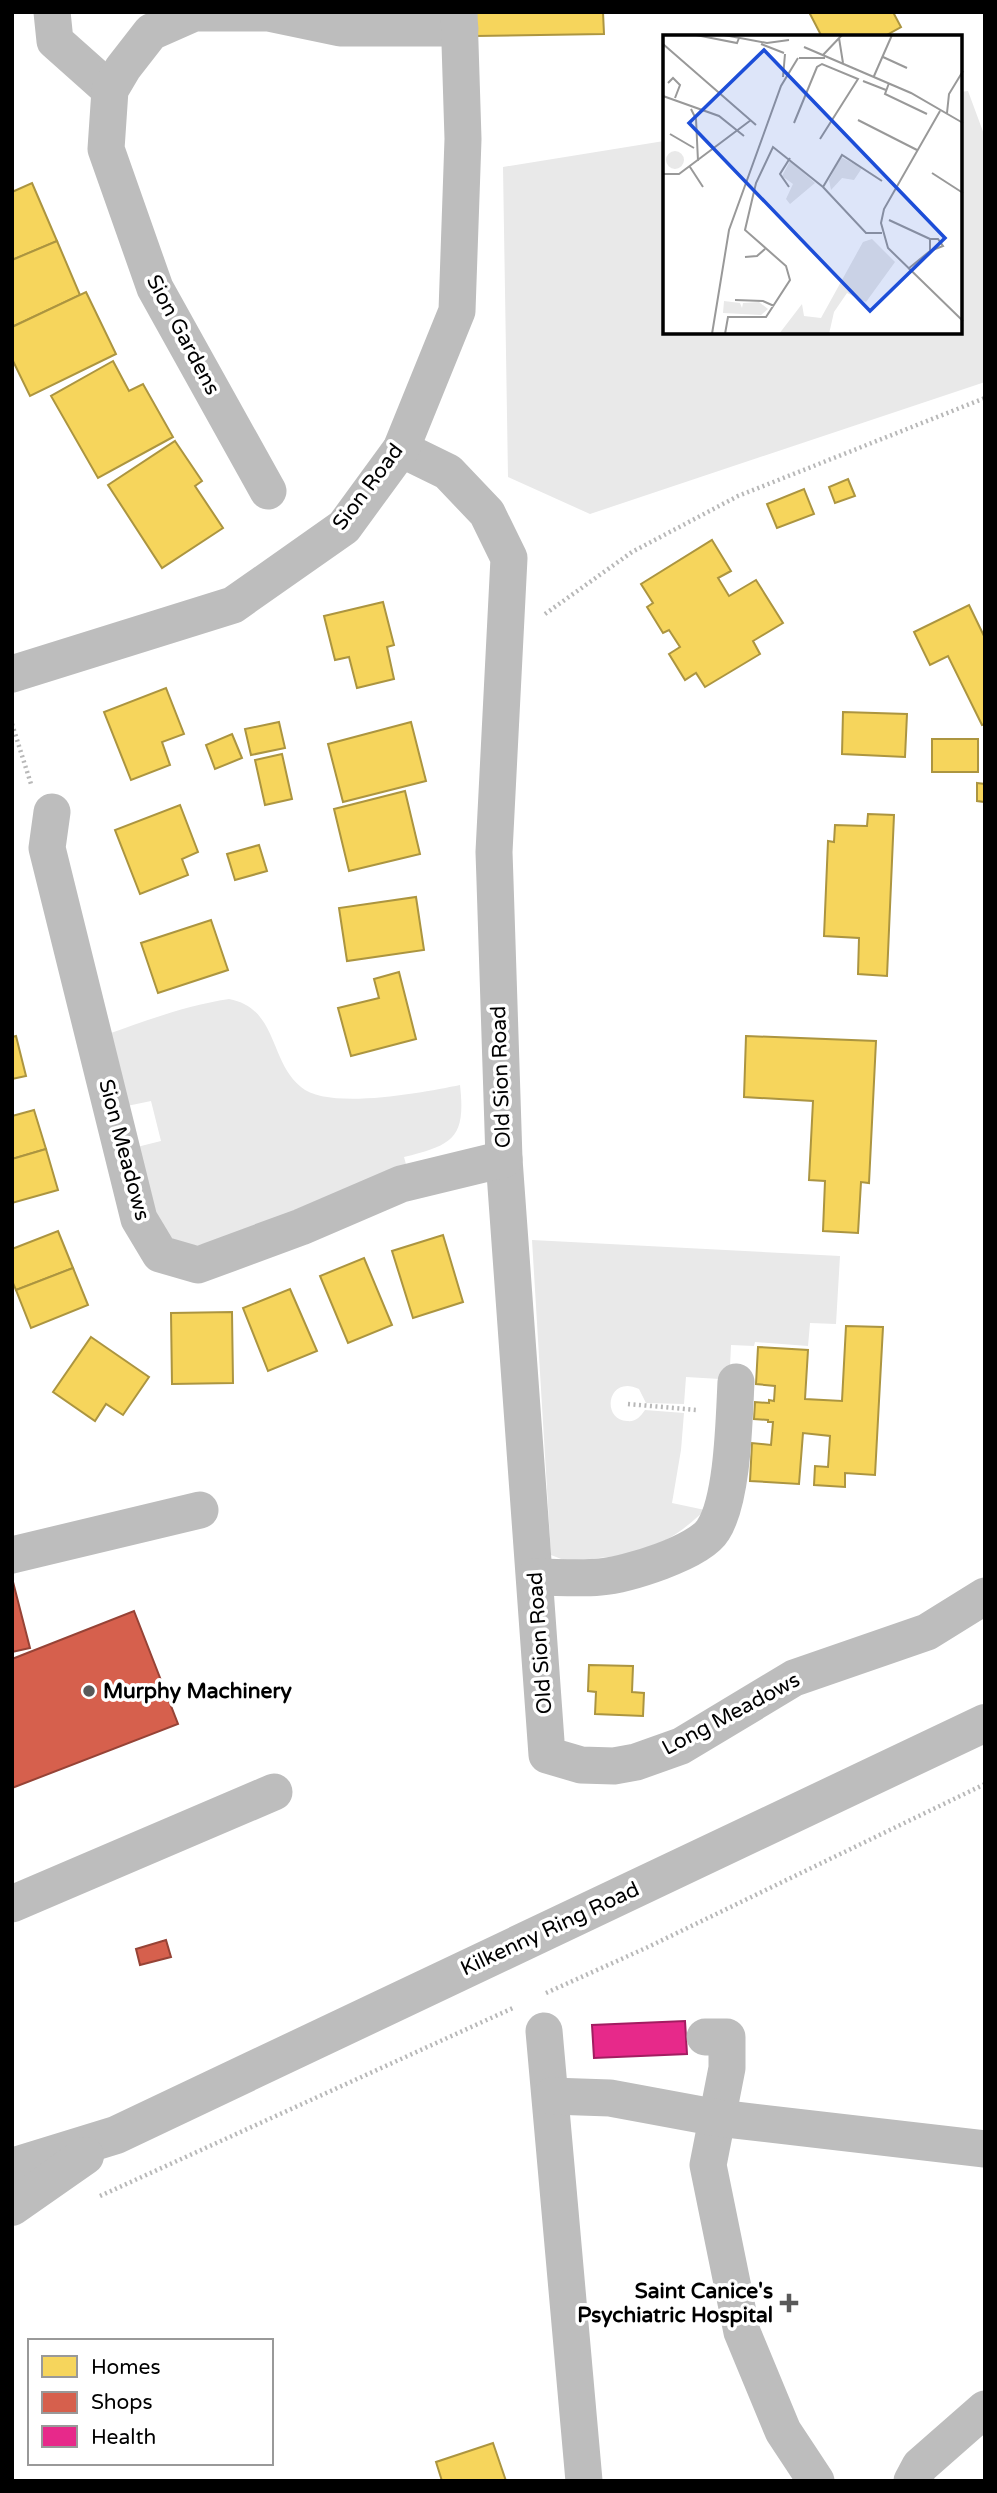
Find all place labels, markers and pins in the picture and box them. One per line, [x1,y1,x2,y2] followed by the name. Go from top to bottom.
[103,1679,292,1704] place label: Murphy Machinery
[81,1683,97,1699] marker: Murphy Machinery
[577,2279,773,2328] place label: Saint Canice's Psychiatric Hospital
[779,2293,799,2313] marker: Saint Canice's Psychiatric Hospital

